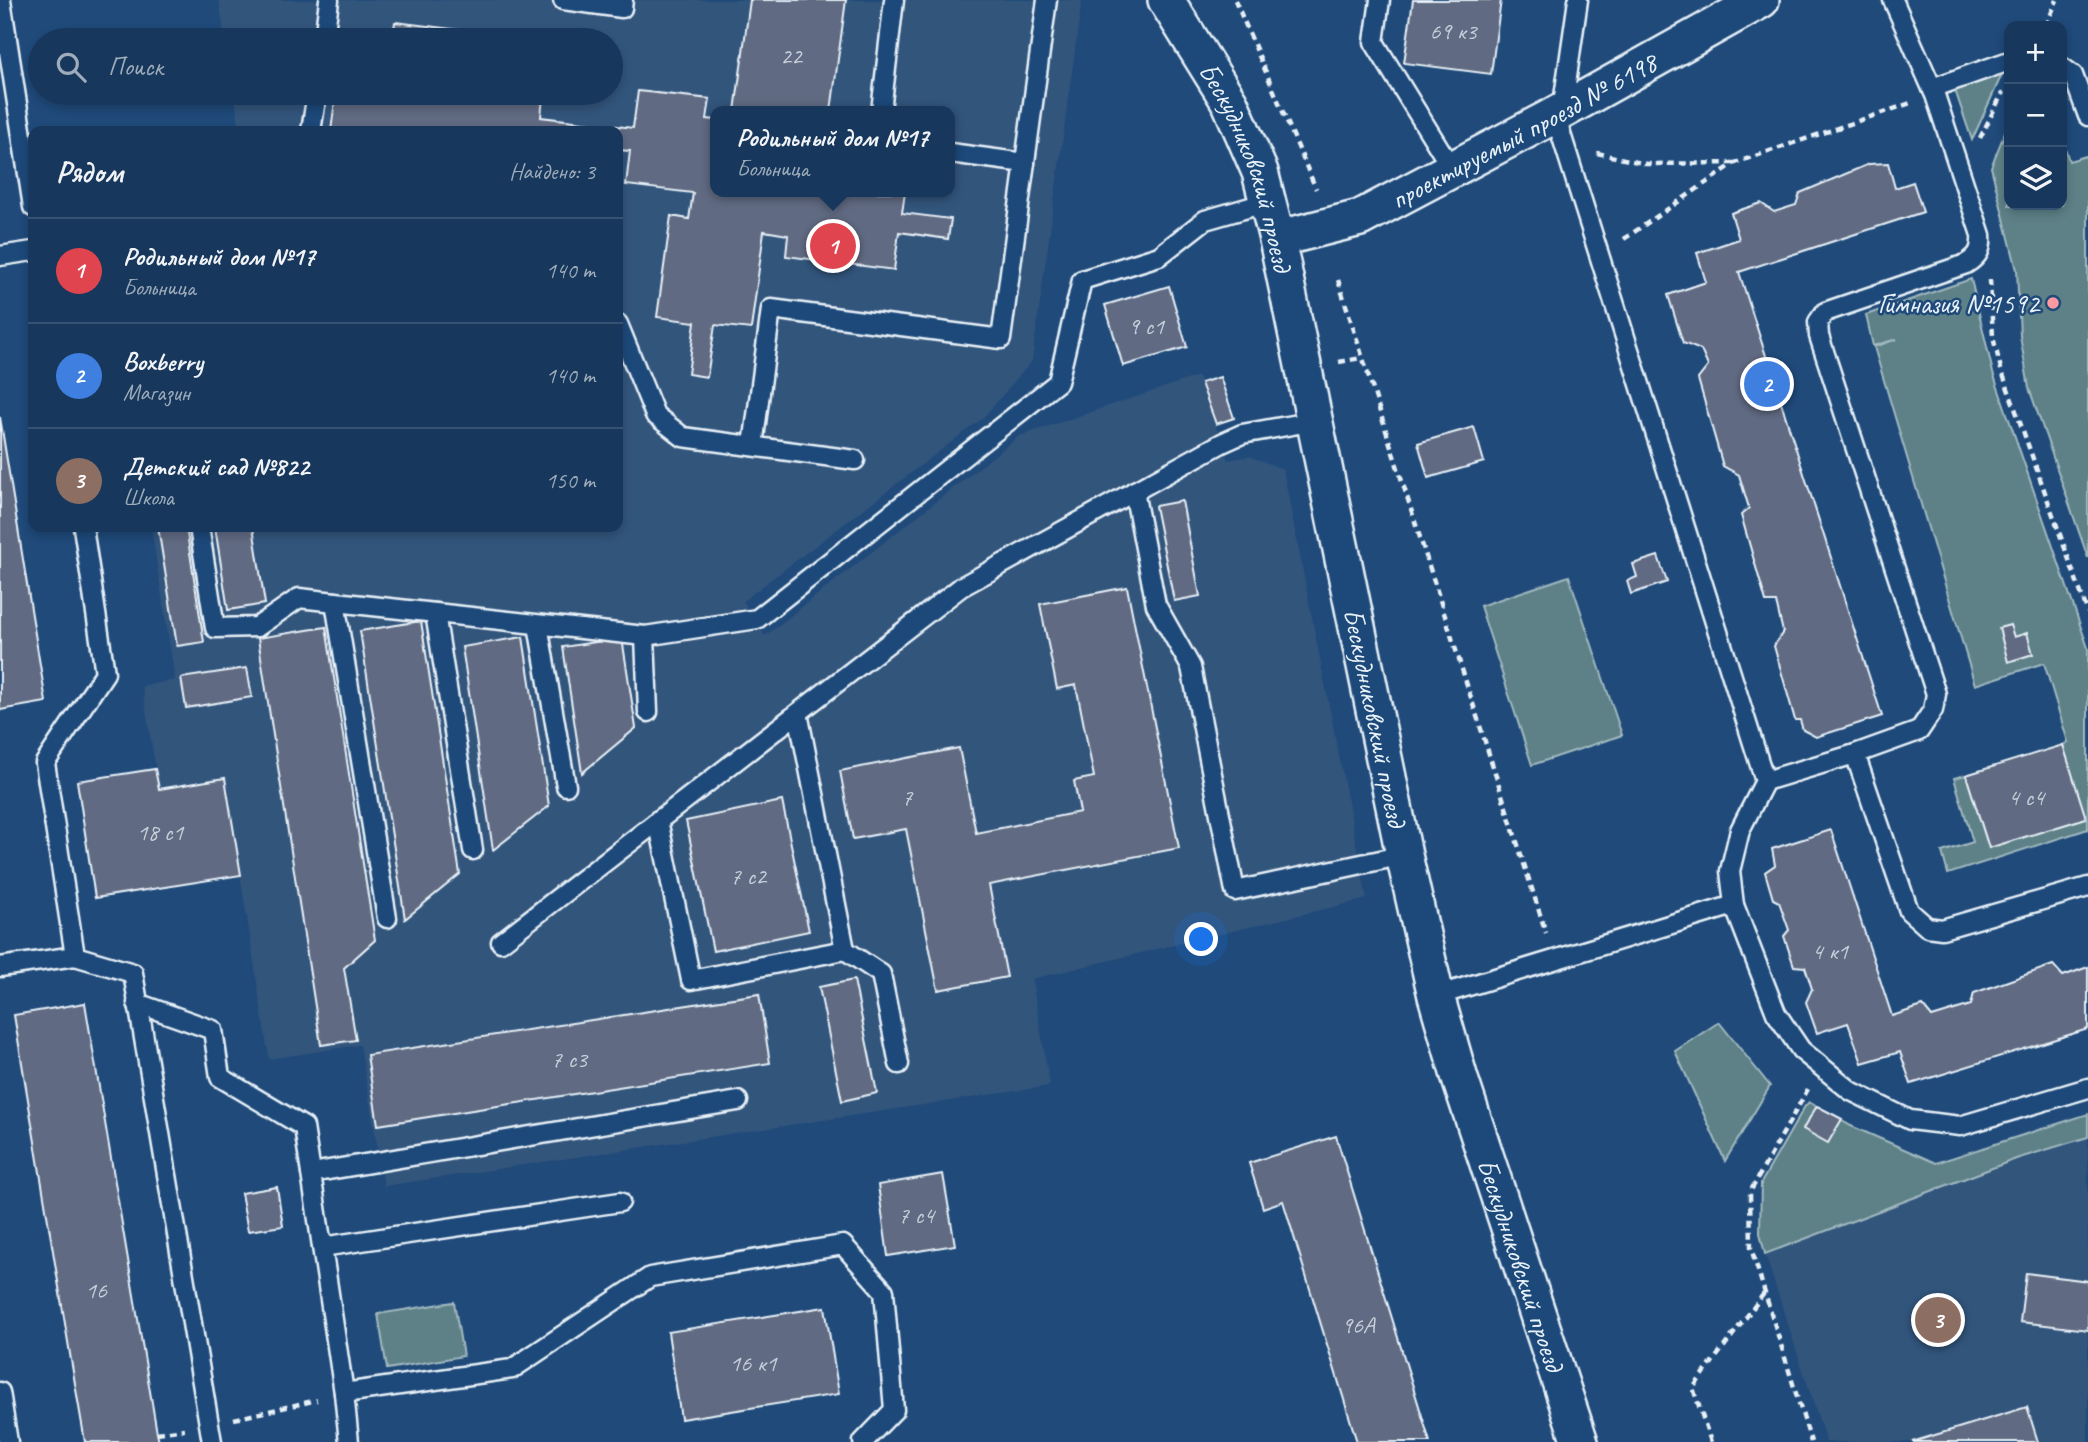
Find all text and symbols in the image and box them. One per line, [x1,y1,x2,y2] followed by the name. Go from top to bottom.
[1429,16,1479,46] house number: 69 к3
[2004,21,2067,210] map controls
[2004,21,2067,84] button: +
[28,28,623,105] search box
[780,41,804,71] house number: 22
[1384,44,1665,217] street label: проектируемый проезд № 6198
[52,48,90,86] icon: search
[108,50,163,83] text: Поиск
[1191,56,1301,277] street label: Бескудниковский проезд
[2004,84,2067,147] button: −
[710,106,955,197] popup
[737,121,928,154] text: Родильный дом №17
[2004,147,2067,210] button: layers
[56,153,123,191] text: Рядом
[737,154,809,183] text: Больница
[509,157,595,186] text: Найдено: 3
[810,220,856,272] pin: 1
[123,240,315,273] text: Родильный дом №17
[74,256,84,285] text: 1
[546,256,595,285] text: 140 m
[123,273,195,302] text: Больница
[1878,286,2041,321] place label: Гимназия №1592
[2045,295,2061,311] marker: Гимназия №1592
[1128,311,1165,341] house number: 9 с1
[123,345,203,378] text: Boxberry
[1744,358,1790,410] pin: 2
[74,361,84,390] text: 2
[546,361,595,390] text: 140 m
[123,378,190,407] text: Магазин
[123,450,309,483] text: Детский сад №822
[74,466,84,495] text: 3
[546,466,595,495] text: 150 m
[123,483,174,512] text: Школа
[1336,605,1415,833] street label: Бескудниковский проезд
[902,782,914,812] house number: 7
[2008,782,2046,812] house number: 4 с4
[137,817,185,847] house number: 18 с1
[730,861,768,891] house number: 7 с2
[1184,922,1218,956] your location
[1812,936,1849,966] house number: 4 к1
[551,1044,589,1074] house number: 7 с3
[1469,1154,1573,1378] street label: Бескудниковский проезд
[898,1200,936,1230] house number: 7 с4
[85,1275,108,1305] house number: 16
[1915,1294,1961,1346] pin: 3
[1341,1310,1376,1340] house number: 96А
[729,1348,778,1378] house number: 16 к1

